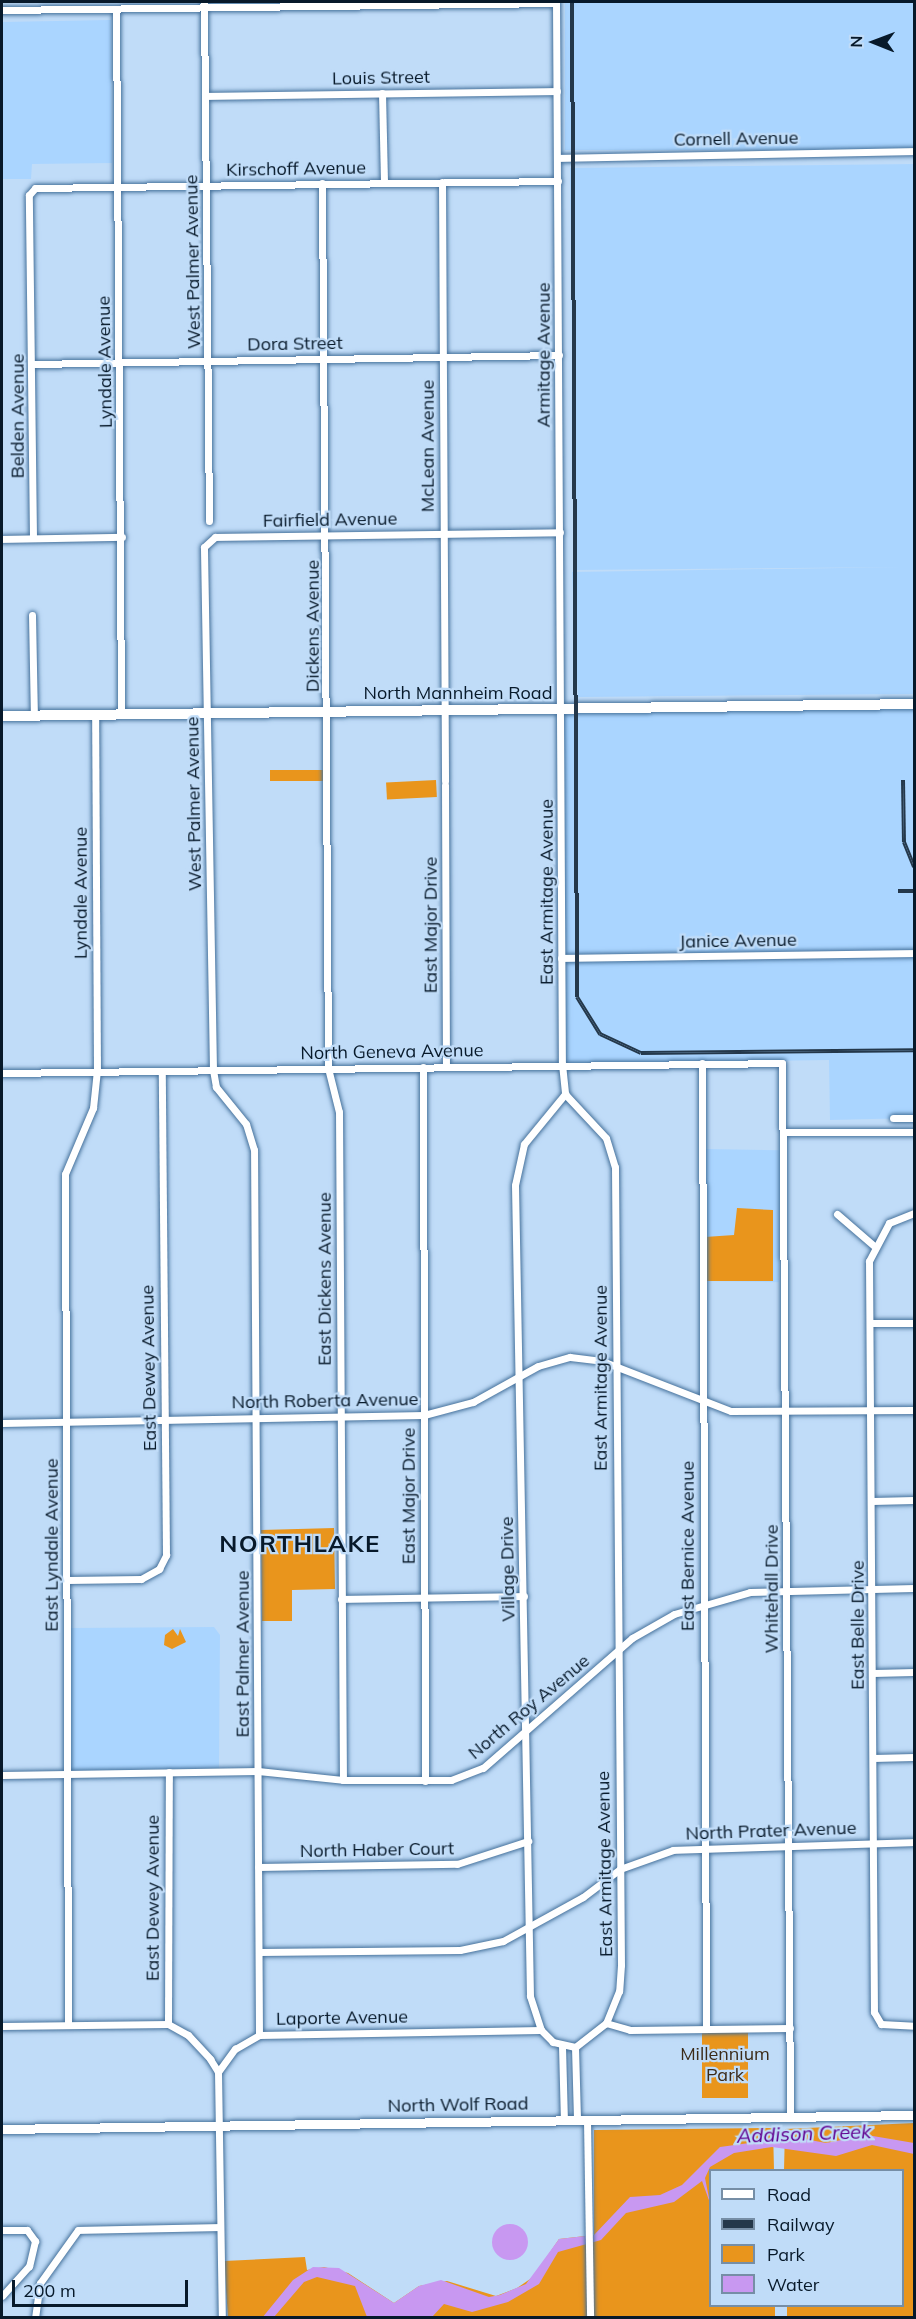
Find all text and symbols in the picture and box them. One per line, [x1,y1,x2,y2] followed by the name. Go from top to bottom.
[844,12,904,72] north arrow
[846,35,866,48] text: N
[332,66,430,90] street label: Louis Street
[673,127,799,151] street label: Cornell Avenue
[226,157,366,181] street label: Kirschoff Avenue
[181,175,205,349] street label: West Palmer Avenue
[533,283,555,427] street label: Armitage Avenue
[93,296,117,428] street label: Lyndale Avenue
[247,332,343,356] street label: Dora Street
[7,354,29,478] street label: Belden Avenue
[417,380,439,512] street label: McLean Avenue
[263,508,397,532] street label: Fairfield Avenue
[302,560,324,692] street label: Dickens Avenue
[364,682,552,704] street label: North Mannheim Road
[182,717,206,891] street label: West Palmer Avenue
[536,799,558,985] street label: East Armitage Avenue
[70,827,92,959] street label: Lyndale Avenue
[420,857,442,993] street label: East Major Drive
[679,929,797,953] street label: Janice Avenue
[300,1040,484,1064] street label: North Geneva Avenue
[314,1192,336,1366] street label: East Dickens Avenue
[137,1285,161,1451] street label: East Dewey Avenue
[590,1285,612,1471] street label: East Armitage Avenue
[231,1389,419,1413] street label: North Roberta Avenue
[398,1428,420,1564] street label: East Major Drive
[41,1458,63,1632] street label: East Lyndale Avenue
[677,1461,699,1631] street label: East Bernice Avenue
[496,1516,520,1622] street label: Village Drive
[761,1525,783,1653] street label: Whitehall Drive
[219,1530,381,1558] district label: NORTHLAKE
[847,1560,869,1690] street label: East Belle Drive
[232,1571,254,1737] street label: East Palmer Avenue
[464,1650,594,1764] street label: North Roy Avenue
[593,1771,617,1957] street label: East Armitage Avenue
[142,1815,164,1981] street label: East Dewey Avenue
[685,1817,857,1845] street label: North Prater Avenue
[300,1838,454,1862] street label: North Haber Court
[276,2006,408,2030] street label: Laporte Avenue
[680,2044,770,2086] park label: Millennium Park
[387,2093,529,2117] street label: North Wolf Road
[736,2119,872,2147] water label: Addison Creek
[709,2169,904,2307] legend
[767,2183,811,2206] text: Road
[767,2213,835,2236] text: Railway
[767,2243,805,2266] text: Park
[15,2268,190,2306] scale bar
[767,2273,819,2296] text: Water
[23,2279,76,2302] text: 200 m

